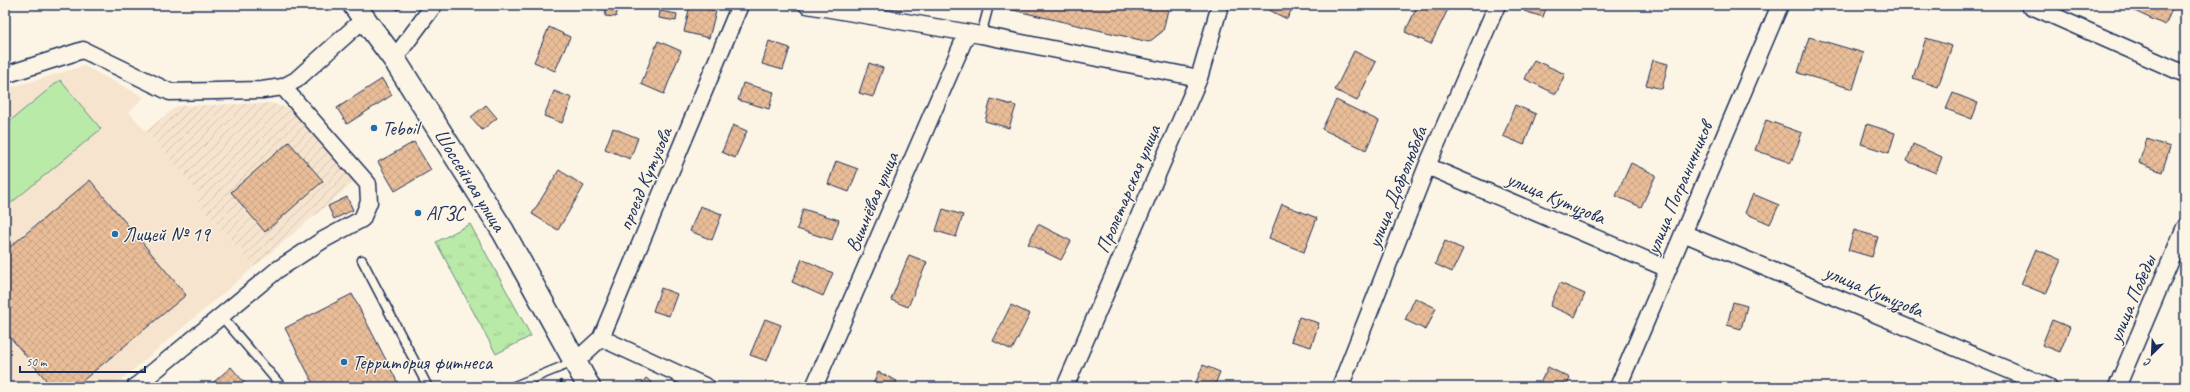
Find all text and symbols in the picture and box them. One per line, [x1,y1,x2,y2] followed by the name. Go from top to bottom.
[1640,115,1720,259] street label: улица Пограничников
[382,116,422,141] place label: Teboil
[1090,119,1167,257] street label: Пролетарская улица
[1361,121,1433,252] street label: улица Добролюбова
[612,122,679,234] street label: проезд Кутузова
[369,123,379,133] marker: Teboil
[429,124,512,238] street label: Шоссейная улица
[840,147,905,256] street label: Вишнёвая улица
[1502,166,1610,231] street label: улица Кутузова
[426,201,467,226] place label: АГЗС
[413,208,423,218] marker: АГЗС
[123,222,212,247] place label: Лицей № 19
[110,229,120,239] marker: Лицей № 19
[2102,250,2162,347] street label: улица Победы
[1820,259,1928,324] street label: улица Кутузова
[2132,334,2172,374] north arrow
[20,348,145,374] scale bar
[352,350,494,375] place label: Территория фитнеса
[26,354,48,370] text: 50 m
[2141,355,2153,371] text: С
[339,357,349,367] marker: Территория фитнеса

